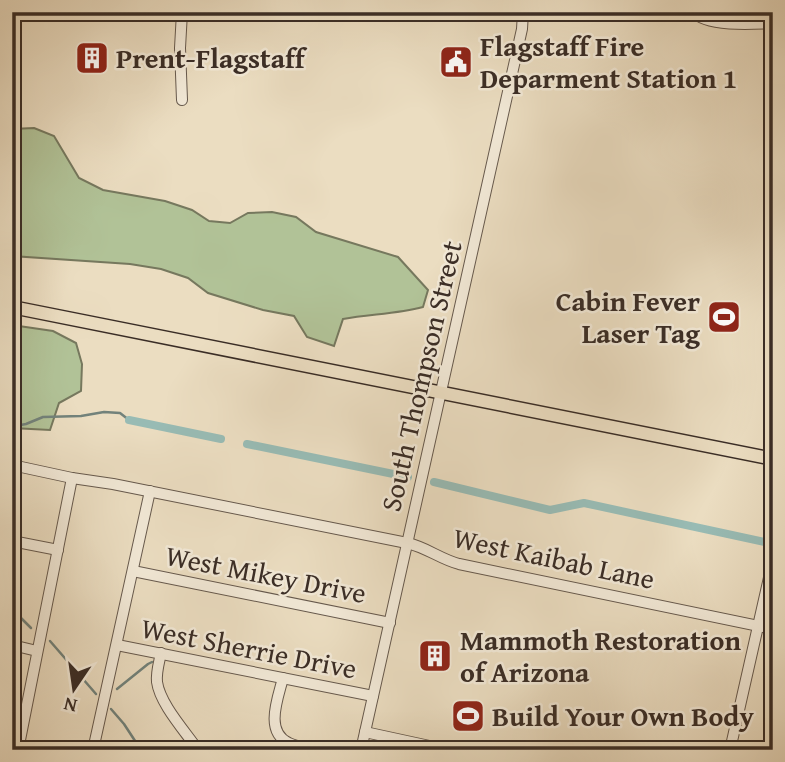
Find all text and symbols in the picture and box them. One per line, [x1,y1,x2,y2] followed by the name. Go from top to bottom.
[480,25,737,98] place label: Flagstaff Fire Deparment Station 1
[116,37,308,78] place label: Prent-Flagstaff
[73,39,111,77] building icon: Prent-Flagstaff
[437,43,475,81] public building icon: Flagstaff Fire Deparment Station 1
[369,236,472,515] street label: South Thompson Street
[556,280,700,353] place label: Cabin Fever Laser Tag
[705,298,743,336] sports icon: Cabin Fever Laser Tag
[450,516,659,599] street label: West Kaibab Lane
[162,534,370,613] street label: West Mikey Drive
[138,607,360,688] street label: West Sherrie Drive
[460,619,741,692] place label: Mammoth Restoration of Arizona
[416,637,454,675] building icon: Mammoth Restoration of Arizona
[38,654,108,724] north arrow
[61,690,80,721] text: N
[492,695,754,736] place label: Build Your Own Body
[449,697,487,735] sports icon: Build Your Own Body

